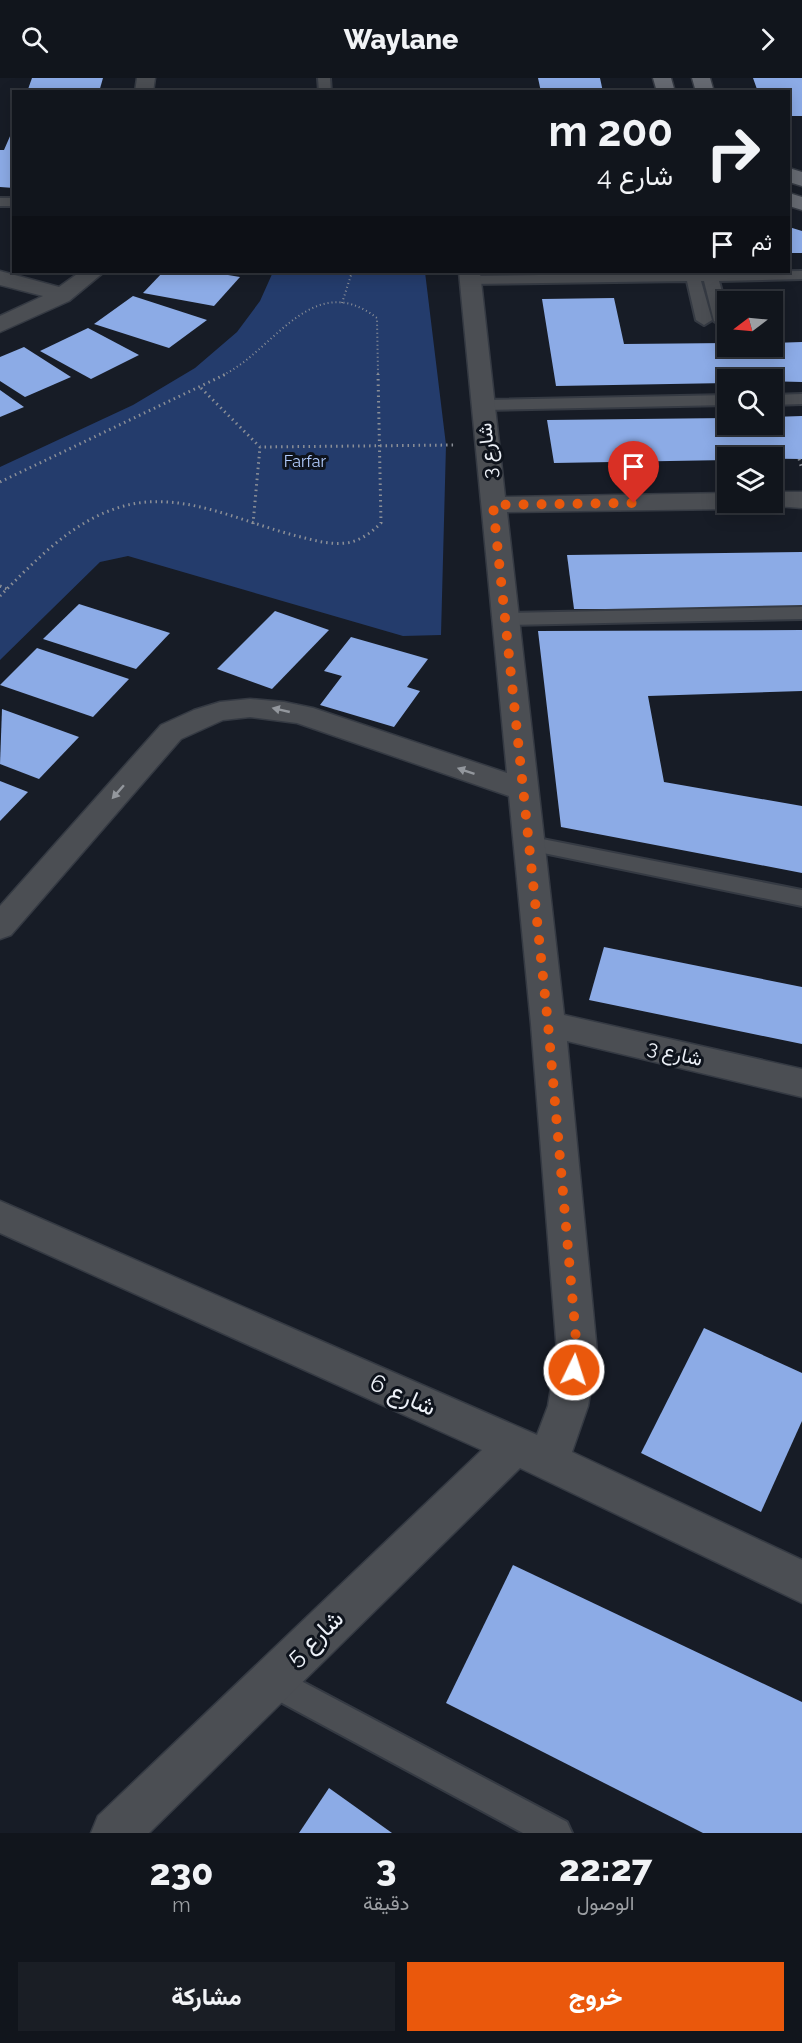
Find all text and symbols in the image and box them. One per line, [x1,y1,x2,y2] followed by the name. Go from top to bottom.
[18,23,51,56] icon: search
[751,23,784,56] icon: forward
[344,24,458,55] text: Waylane
[549,107,673,156] text: 200 m
[694,114,772,192] icon: right
[597,160,673,191] text: شارع 4
[706,228,739,261] icon: arrive
[751,229,772,255] text: ثم
[717,291,783,357] north arrow
[717,291,783,513] map controls
[717,369,783,435] button: search
[472,422,504,480] street label: شارع 3
[608,441,659,503] pin
[717,447,783,513] button: layers
[617,450,650,483] icon: arrive
[284,452,327,471] park label: Farfar
[271,705,290,715] one-way arrow
[457,765,475,775] one-way arrow
[112,784,125,799] one-way arrow
[645,1035,705,1073] street label: شارع 3
[542,1338,606,1402] position arrow
[365,1367,441,1424] street label: شارع 6
[280,1604,350,1673] street label: شارع 5
[376,1847,396,1889] text: 3
[559,1847,652,1889] text: 22:27
[150,1851,213,1893] text: 230
[363,1891,409,1915] text: دقيقة
[577,1891,635,1915] text: الوصول
[172,1893,191,1917] text: m
[18,1962,395,2031] button: مشاركة
[407,1962,784,2031] button: خروج

